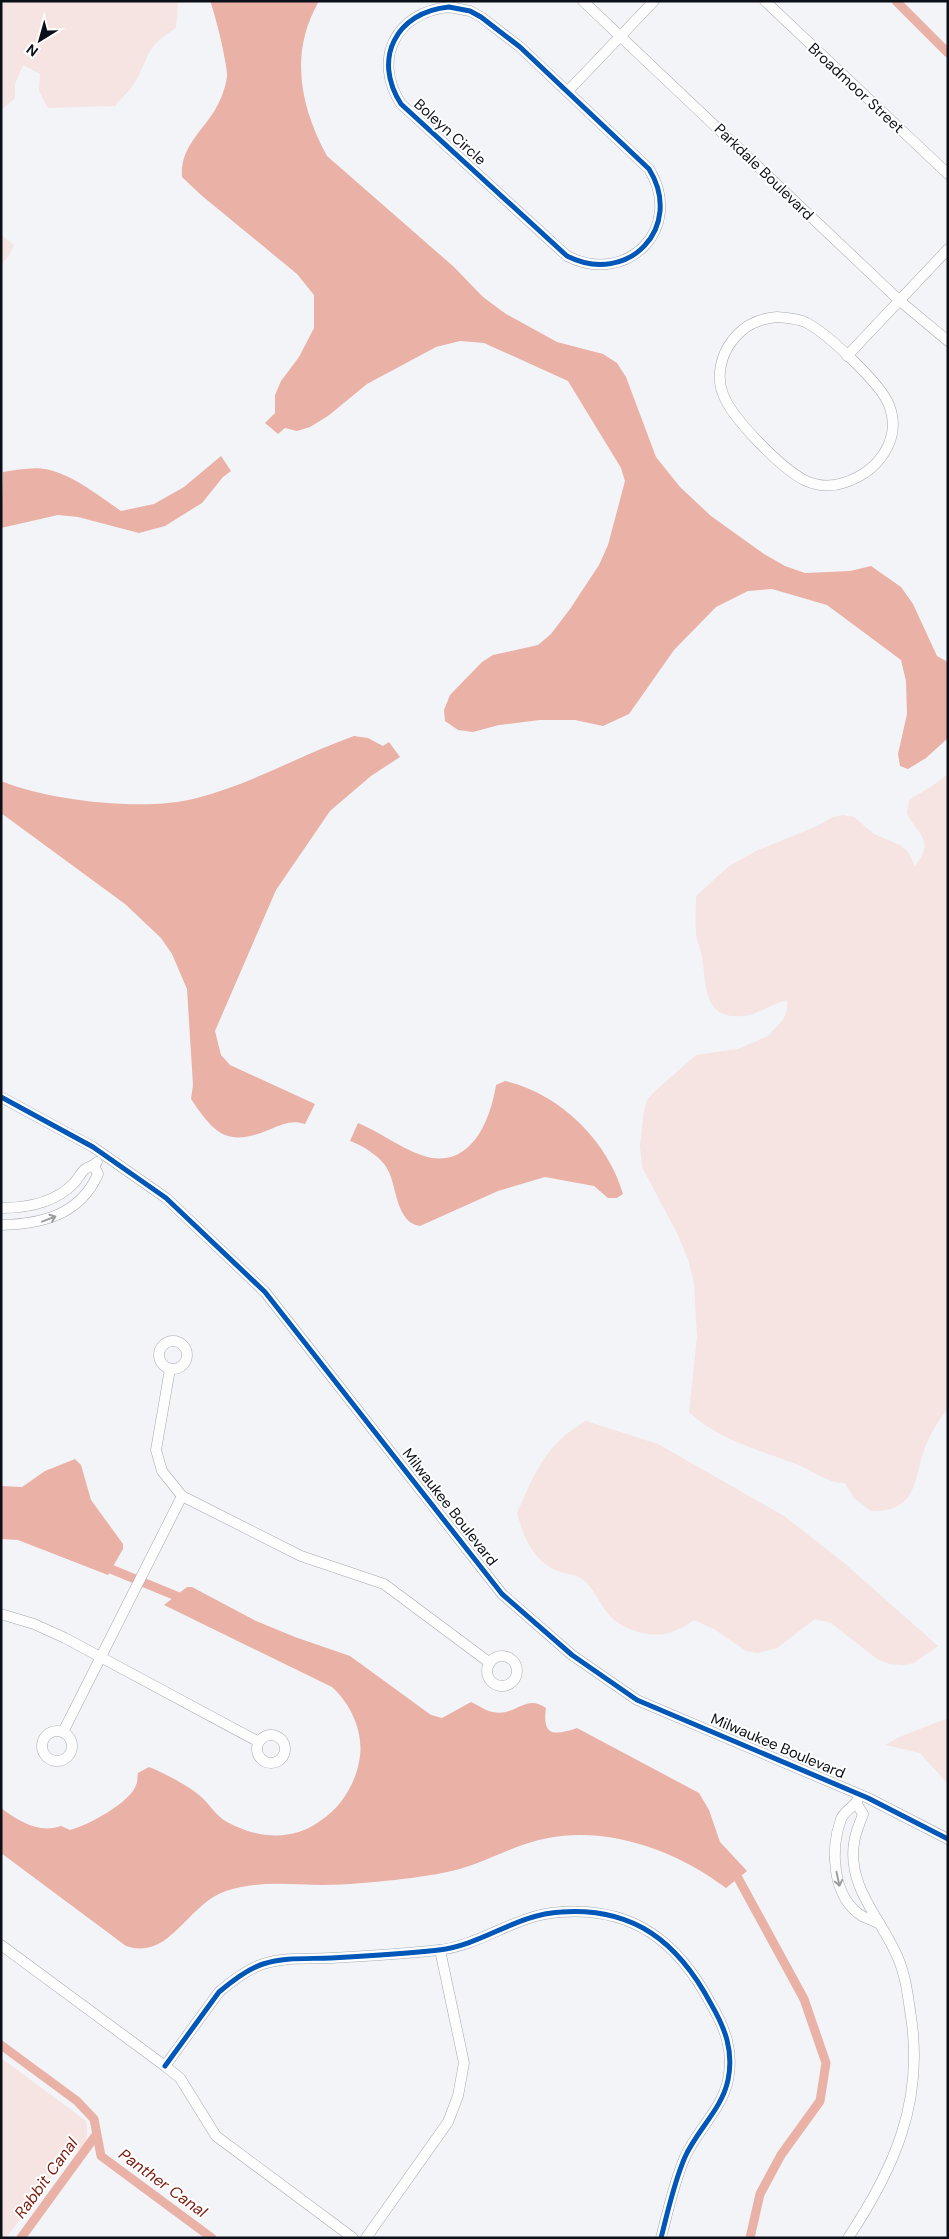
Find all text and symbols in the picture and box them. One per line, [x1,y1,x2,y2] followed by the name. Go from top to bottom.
[15,15,65,65] north arrow
[804,38,908,138] street label: Broadmoor Street
[23,40,42,61] text: N
[410,94,490,170] street label: Boleyn Circle
[710,119,818,225] street label: Parkdale Boulevard
[41,1214,56,1223] one-way arrow
[398,1444,502,1570] street label: Milwaukee Boulevard
[708,1709,848,1783] street label: Milwaukee Boulevard
[834,1871,843,1887] one-way arrow
[10,2133,83,2222] water label: Rabbit Canal
[115,2144,212,2222] water label: Panther Canal

